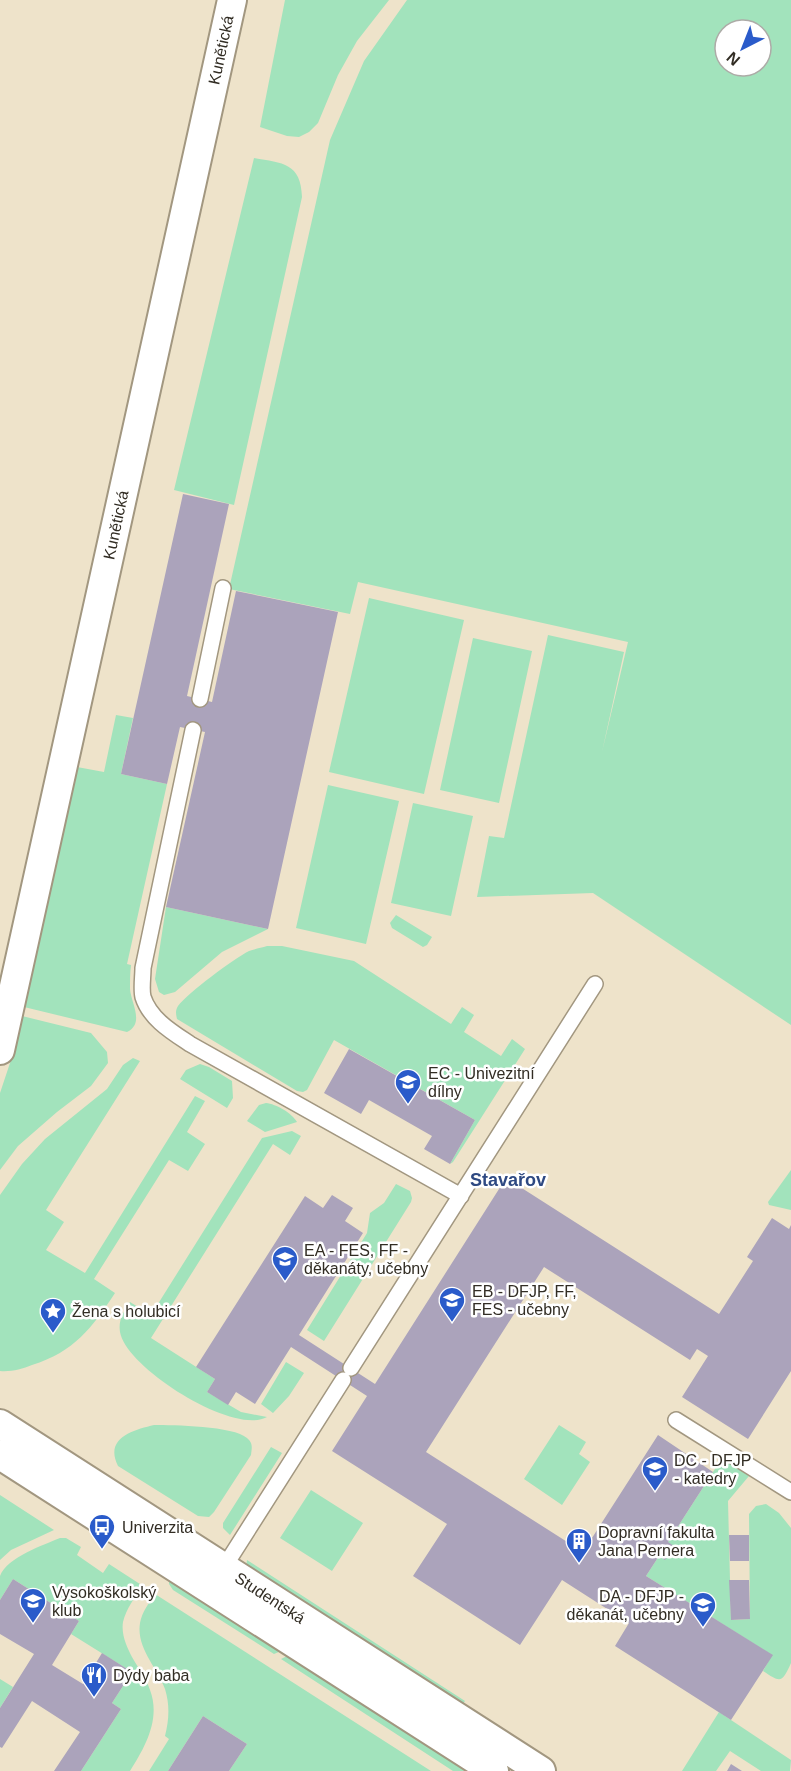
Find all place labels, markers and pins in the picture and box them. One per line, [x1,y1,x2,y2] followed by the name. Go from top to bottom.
[428,1065,535,1100] place label: EC - Univezitní dílny
[393,1067,423,1105] school or university icon: EC - Univezitní dílny
[304,1242,428,1277] place label: EA - FES, FF - děkanáty, učebny
[270,1244,300,1282] school or university icon: EA - FES, FF - děkanáty, učebny
[472,1283,577,1318] place label: EB - DFJP, FF, FES - učebny
[437,1285,467,1323] school or university icon: EB - DFJP, FF, FES - učebny
[38,1296,68,1334] place icon: Žena s holubicí
[72,1302,181,1320] place label: Žena s holubicí
[674,1452,751,1487] place label: DC - DFJP - katedry
[640,1454,670,1492] school or university icon: DC - DFJP - katedry
[87,1512,117,1550] bus stop icon: Univerzita
[122,1519,193,1536] place label: Univerzita
[598,1524,715,1559] place label: Dopravní fakulta Jana Pernera
[564,1526,594,1564] building icon: Dopravní fakulta Jana Pernera
[52,1584,156,1619] place label: Vysokoškolský klub
[18,1586,48,1624] school or university icon: Vysokoškolský klub
[567,1588,684,1623] place label: DA - DFJP - děkanát, učebny
[688,1590,718,1628] school or university icon: DA - DFJP - děkanát, učebny
[79,1660,109,1698] restaurant icon: Dýdy baba
[113,1667,190,1684] place label: Dýdy baba

